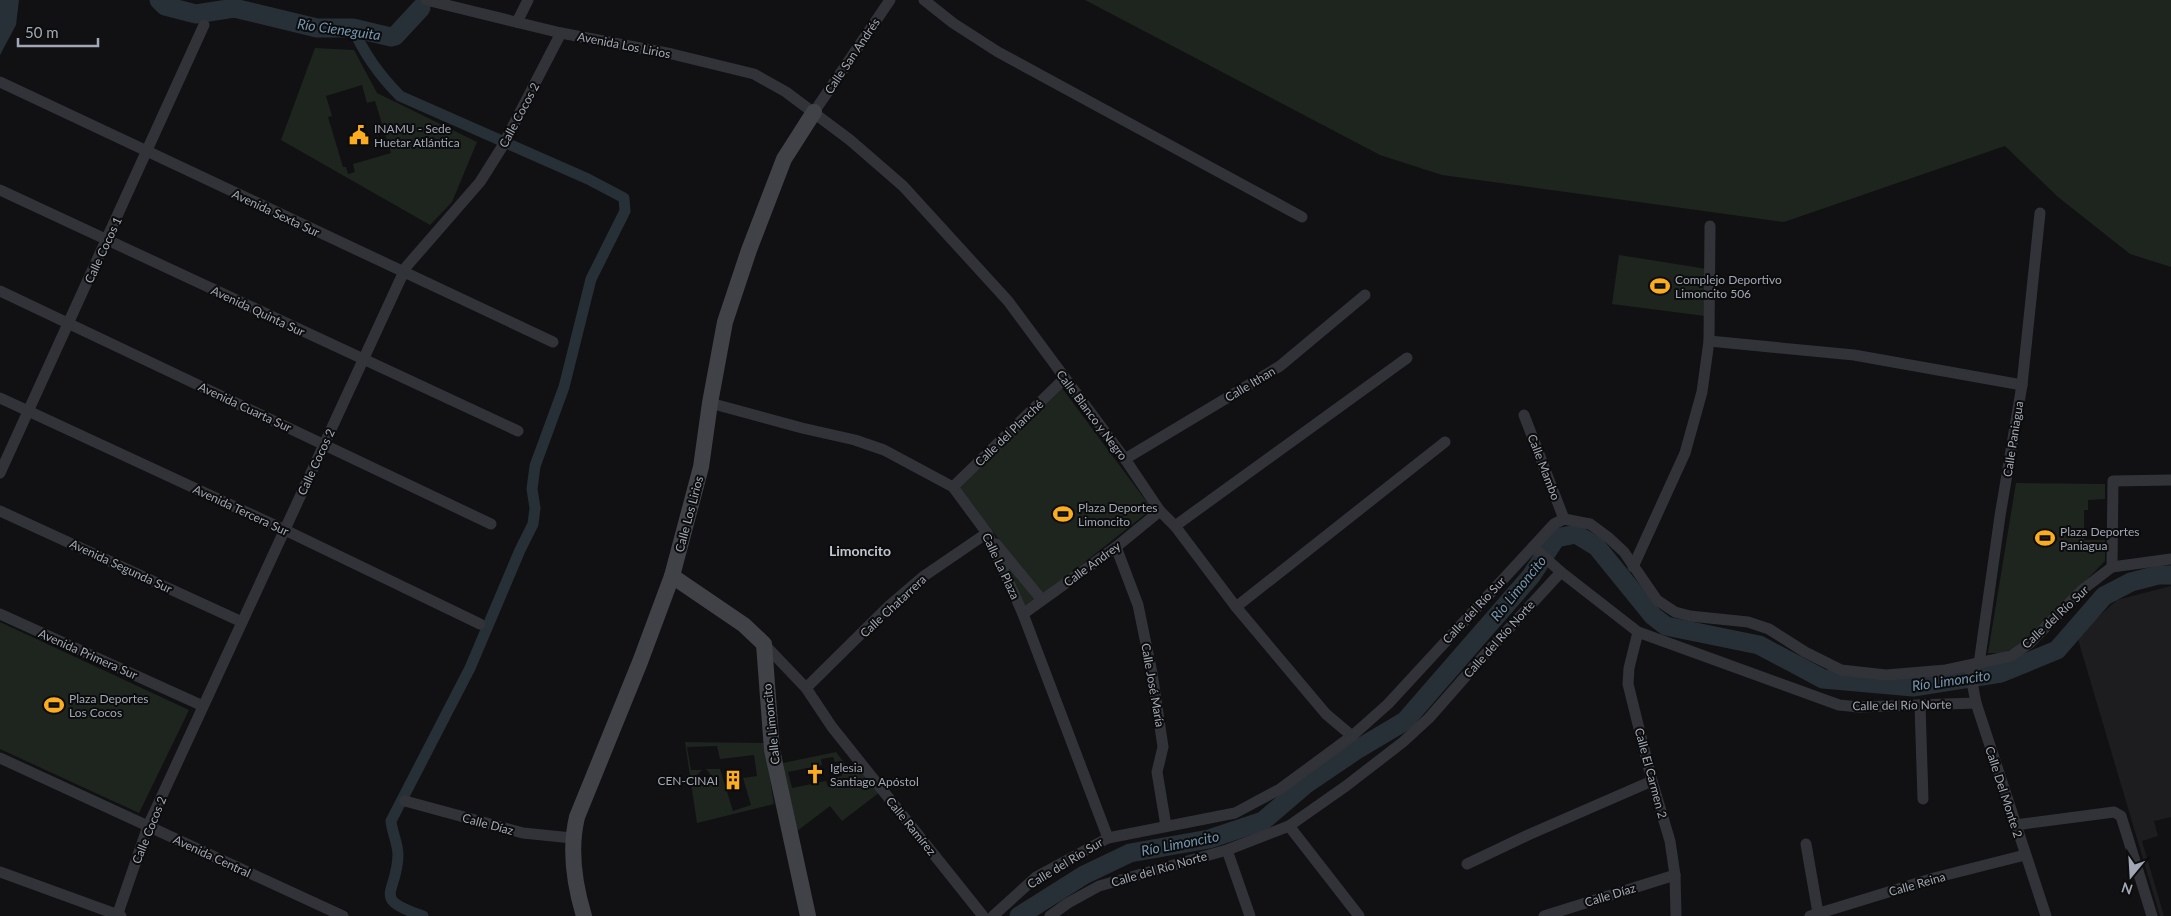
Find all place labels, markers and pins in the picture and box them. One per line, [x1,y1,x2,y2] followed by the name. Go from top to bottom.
[374,121,460,150] place label: INAMU - Sede Huetar Atlántica
[348,124,370,146] public building icon: INAMU - Sede Huetar Atlántica
[1675,272,1782,301] place label: Complejo Deportivo Limoncito 506
[1649,275,1671,297] sports icon: Complejo Deportivo Limoncito 506
[1078,500,1158,529] place label: Plaza Deportes Limoncito
[1052,503,1074,525] sports icon: Plaza Deportes Limoncito
[2060,524,2140,553] place label: Plaza Deportes Paniagua
[2034,527,2056,549] sports icon: Plaza Deportes Paniagua
[69,691,149,720] place label: Plaza Deportes Los Cocos
[43,694,65,716] sports icon: Plaza Deportes Los Cocos
[830,760,919,789] place label: Iglesia Santiago Apóstol
[804,763,826,785] church icon: Iglesia Santiago Apóstol
[722,769,744,791] building icon: CEN-CINAI
[657,773,718,788] place label: CEN-CINAI

